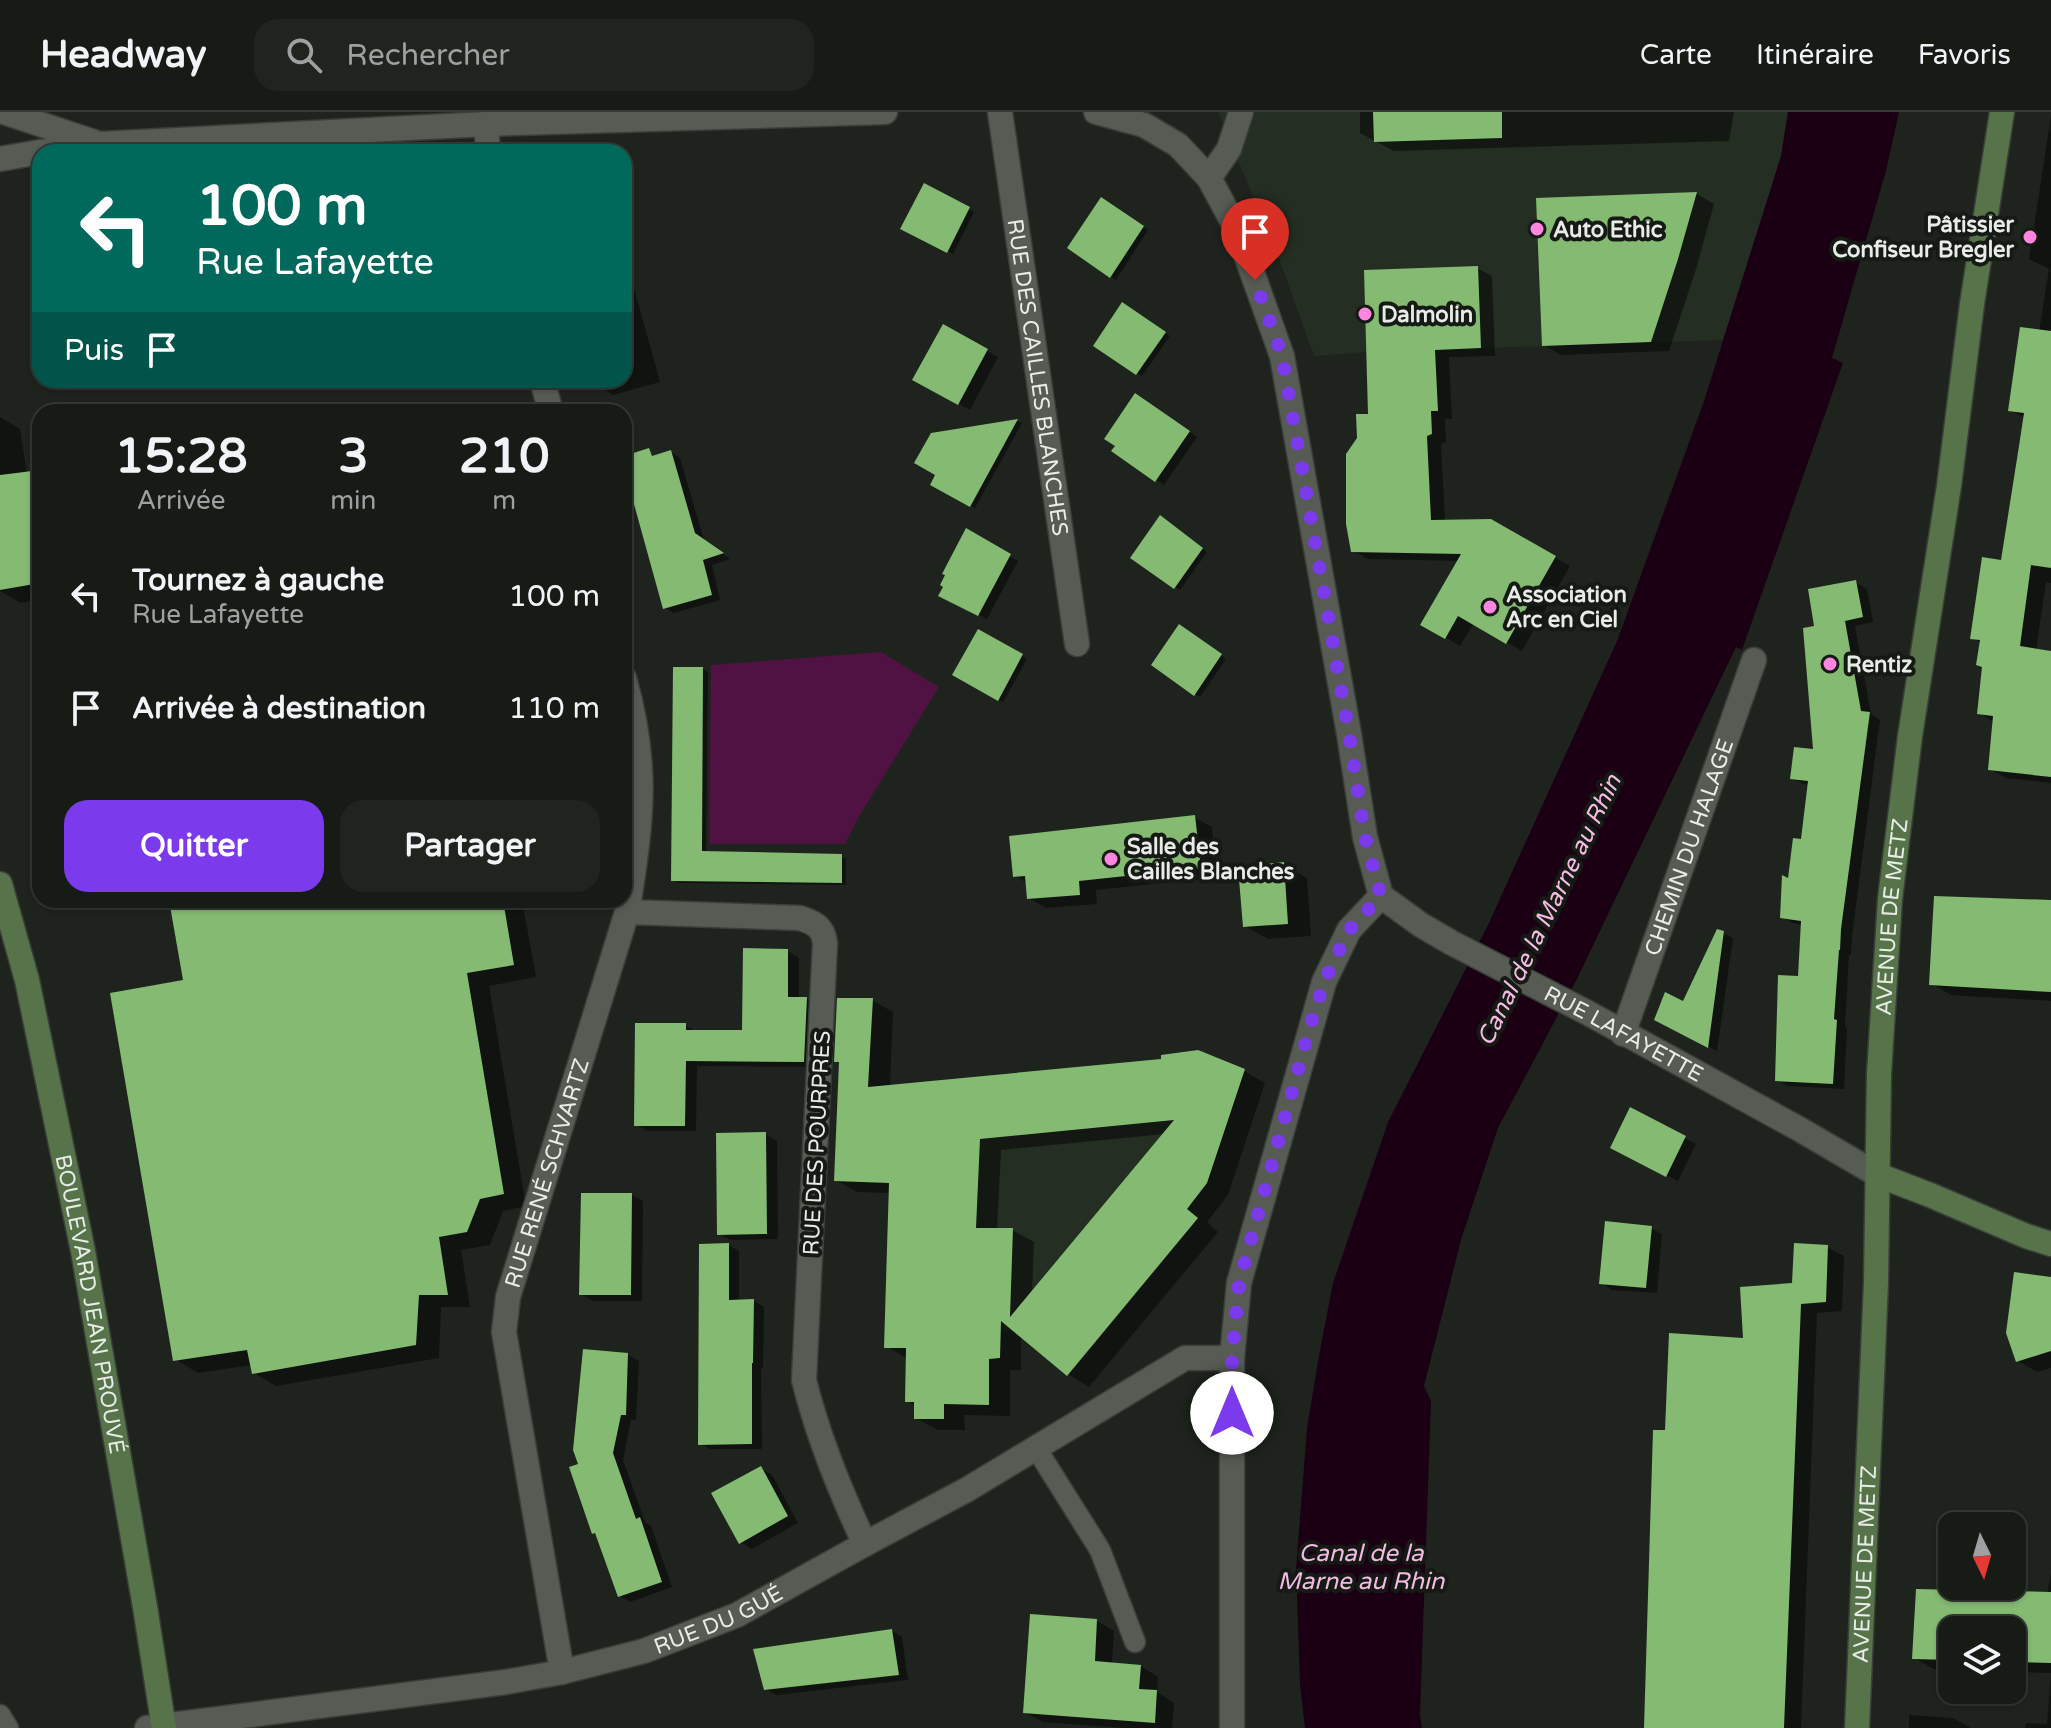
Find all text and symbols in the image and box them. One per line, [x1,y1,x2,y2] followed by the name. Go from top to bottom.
[254,19,814,91] search box
[40,32,206,78] text: Headway
[282,33,326,77] icon: search
[346,37,510,74] text: Rechercher
[1640,38,1712,72] text: Carte
[1756,38,1874,72] text: Itinéraire
[1918,38,2011,72] text: Favoris
[196,173,367,240] text: 100 m
[64,176,168,280] icon: left
[1221,198,1289,280] pin
[1233,210,1277,254] icon: arrive
[1832,212,2015,263] place label: Pâtissier Confiseur Bregler
[1002,217,1073,538] street label: RUE DES CAILLES BLANCHES
[1553,217,1663,243] place label: Auto Ethic
[1528,220,1546,238] marker: Auto Ethic
[2021,228,2039,246] marker: Pâtissier Confiseur Bregler
[196,241,434,284] text: Rue Lafayette
[1381,302,1473,328] place label: Dalmolin
[1356,305,1374,323] marker: Dalmolin
[140,328,184,372] icon: arrive
[64,332,124,369] text: Puis
[115,428,248,486] text: 15:28
[338,428,368,486] text: 3
[459,428,549,486] text: 210
[137,485,225,516] text: Arrivée
[330,485,376,516] text: min
[492,485,516,516] text: m
[132,562,384,599] text: Tournez à gauche
[64,574,108,618] icon: left
[508,578,600,615] text: 100 m
[1506,582,1627,633] place label: Association Arc en Ciel
[1481,598,1499,616] marker: Association Arc en Ciel
[132,599,304,630] text: Rue Lafayette
[1846,652,1912,678] place label: Rentiz
[1821,655,1839,673] marker: Rentiz
[64,686,108,730] icon: arrive
[132,690,426,727] text: Arrivée à destination
[508,690,600,727] text: 110 m
[1639,736,1739,959] street label: CHEMIN DU HALAGE
[1471,769,1628,1051] water label: Canal de la Marne au Rhin
[64,800,324,892] button: Quitter
[340,800,600,892] button: Partager
[1871,817,1914,1016] street label: AVENUE DE METZ
[1127,834,1295,885] place label: Salle des Cailles Blanches
[1102,850,1120,868] marker: Salle des Cailles Blanches
[1540,981,1708,1088] street label: RUE LAFAYETTE
[798,1030,836,1256] street label: RUE DES POURPRES
[500,1055,595,1291] street label: RUE RENÉ SCHVARTZ
[49,1152,131,1456] street label: BOULEVARD JEAN PROUVÉ
[1190,1371,1274,1455] position arrow
[1848,1465,1882,1664] street label: AVENUE DE METZ
[1938,1512,2026,1600] north arrow
[1938,1512,2026,1704] map controls
[1278,1539,1446,1596] water label: Canal de la Marne au Rhin
[650,1579,788,1660] street label: RUE DU GUÉ
[1938,1616,2026,1704] button: layers

